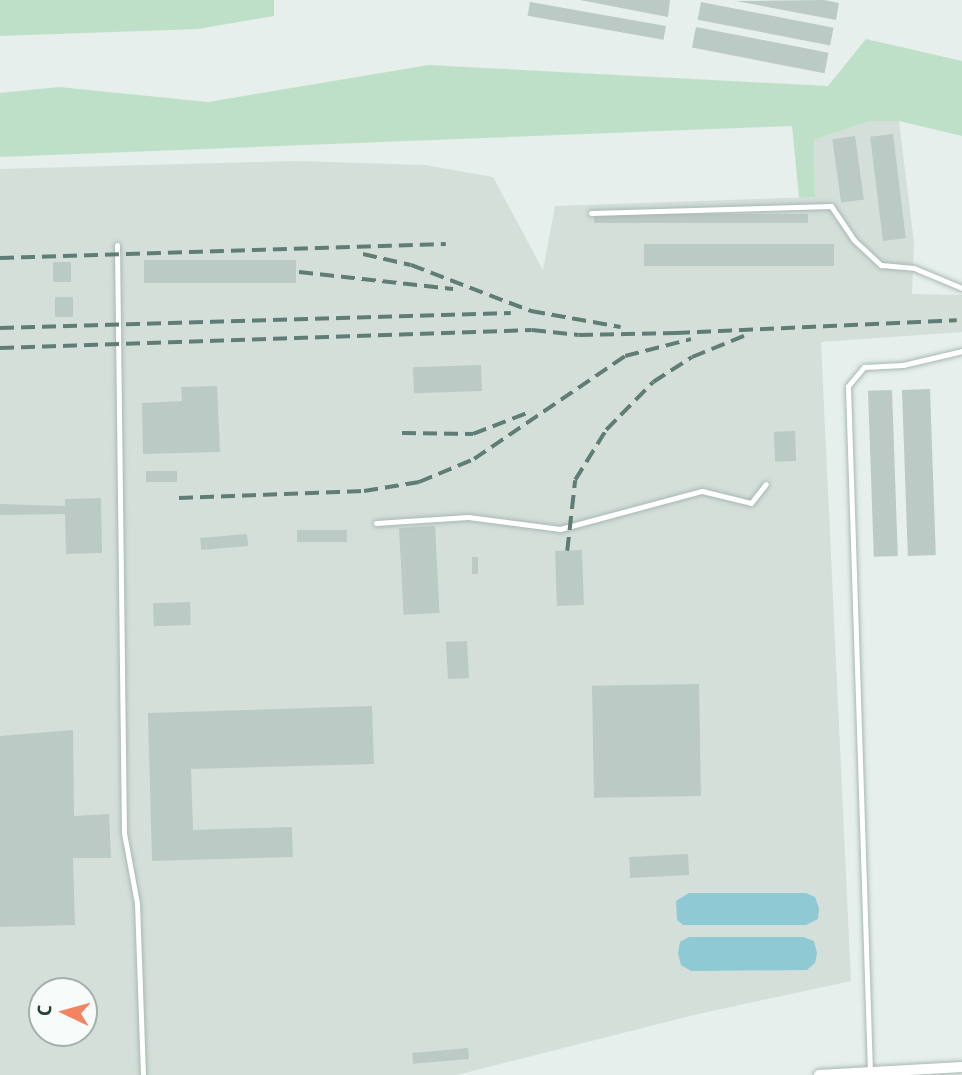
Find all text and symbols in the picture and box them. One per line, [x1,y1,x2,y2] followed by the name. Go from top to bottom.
[28,977,98,1047] north arrow
[32,1004,56,1017] text: С

